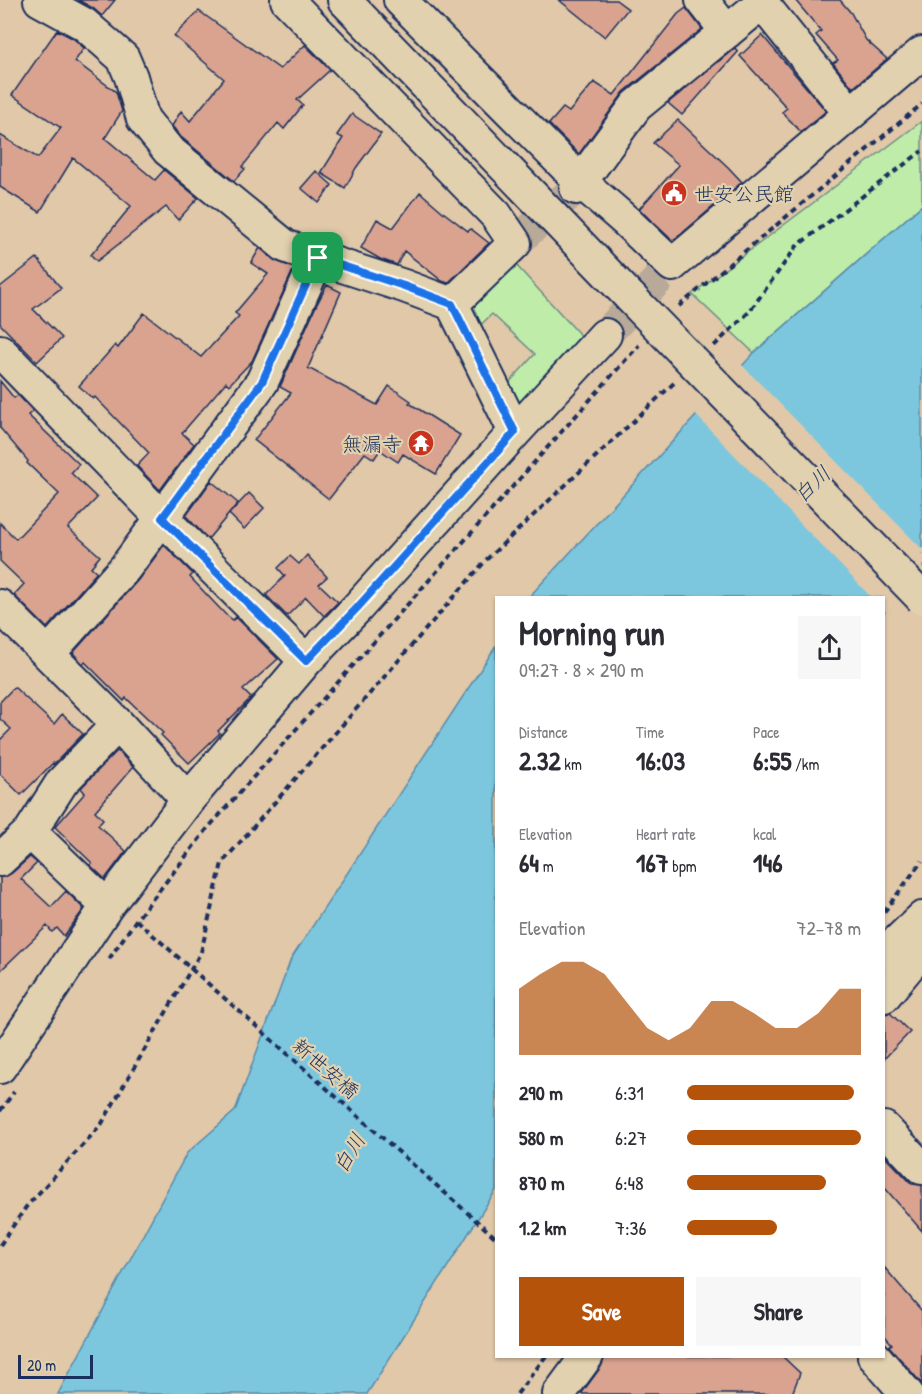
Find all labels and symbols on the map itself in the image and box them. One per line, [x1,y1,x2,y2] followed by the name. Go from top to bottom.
[659,178,689,208] public building icon: 世安公民館
[694,180,794,207] place label: 世安公民館
[292,232,343,283] pin
[406,428,436,458] temple icon: 無漏寺
[342,430,402,457] place label: 無漏寺
[787,459,837,509] water label: 白川
[287,1032,365,1104] street label: 新世安橋
[326,1128,372,1178] water label: 白川
[18,1352,93,1380] scale bar

